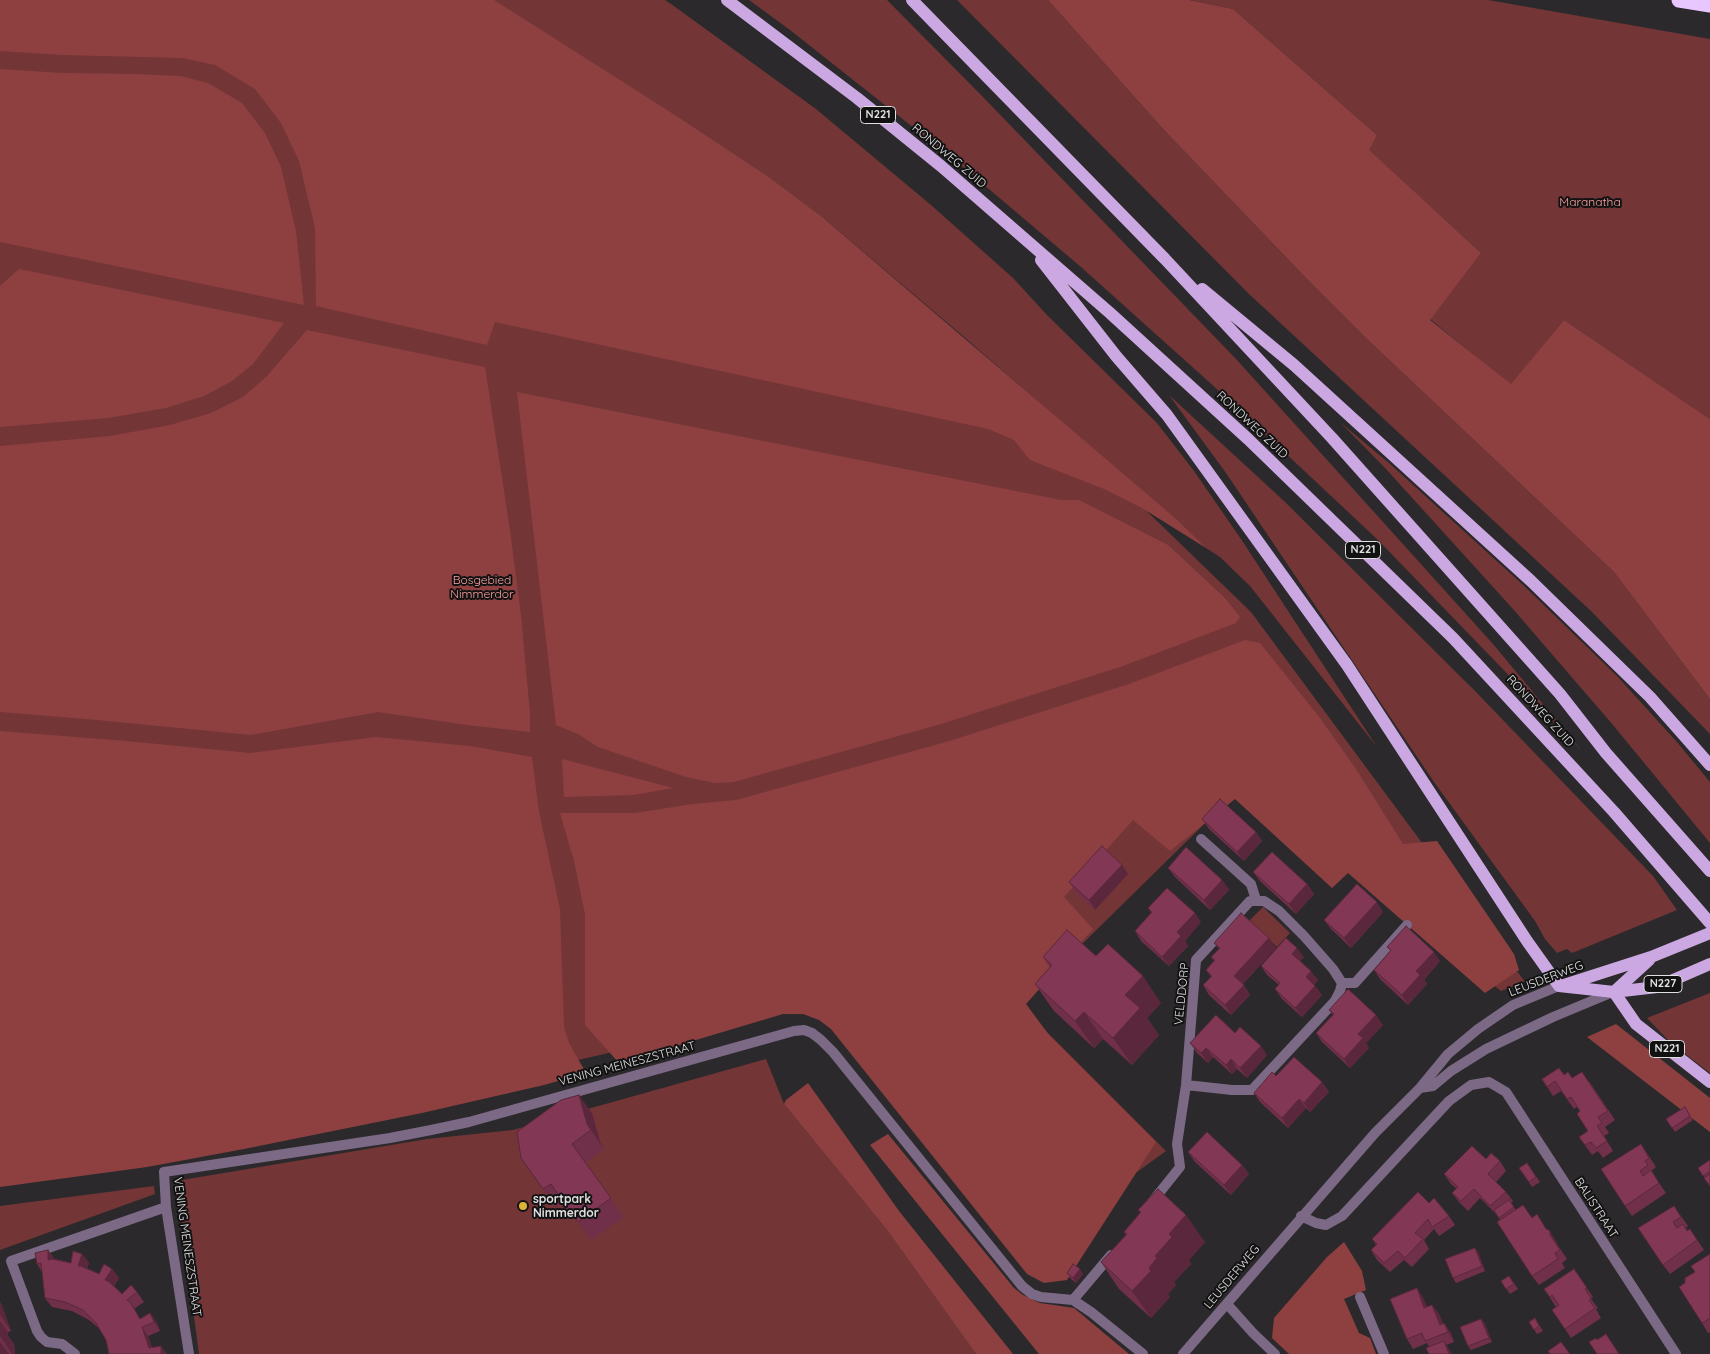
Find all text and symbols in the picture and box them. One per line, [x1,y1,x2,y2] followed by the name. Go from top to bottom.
[860,106,896,124] road number: N221
[909,121,989,191] street label: RONDWEG ZUID
[1559,195,1621,209] park label: Maranatha
[1213,388,1291,462] street label: RONDWEG ZUID
[1346,542,1380,558] road number: N221
[450,573,514,601] park label: Bosgebied Nimmerdor
[1503,672,1577,750] street label: RONDWEG ZUID
[1507,958,1585,1000] street label: LEUSDERWEG
[1172,962,1192,1026] street label: VELDDORP
[1644,976,1682,992] road number: N227
[557,1039,697,1089] street label: VENING MEINESZSTRAAT
[1650,1040,1684,1058] road number: N221
[1571,1175,1621,1241] street label: BALISTRAAT
[170,1176,204,1318] street label: VENING MEINESZSTRAAT
[533,1192,599,1220] place label: sportpark Nimmerdor
[517,1200,529,1212] marker: sportpark Nimmerdor
[1201,1242,1263,1312] street label: LEUSDERWEG

